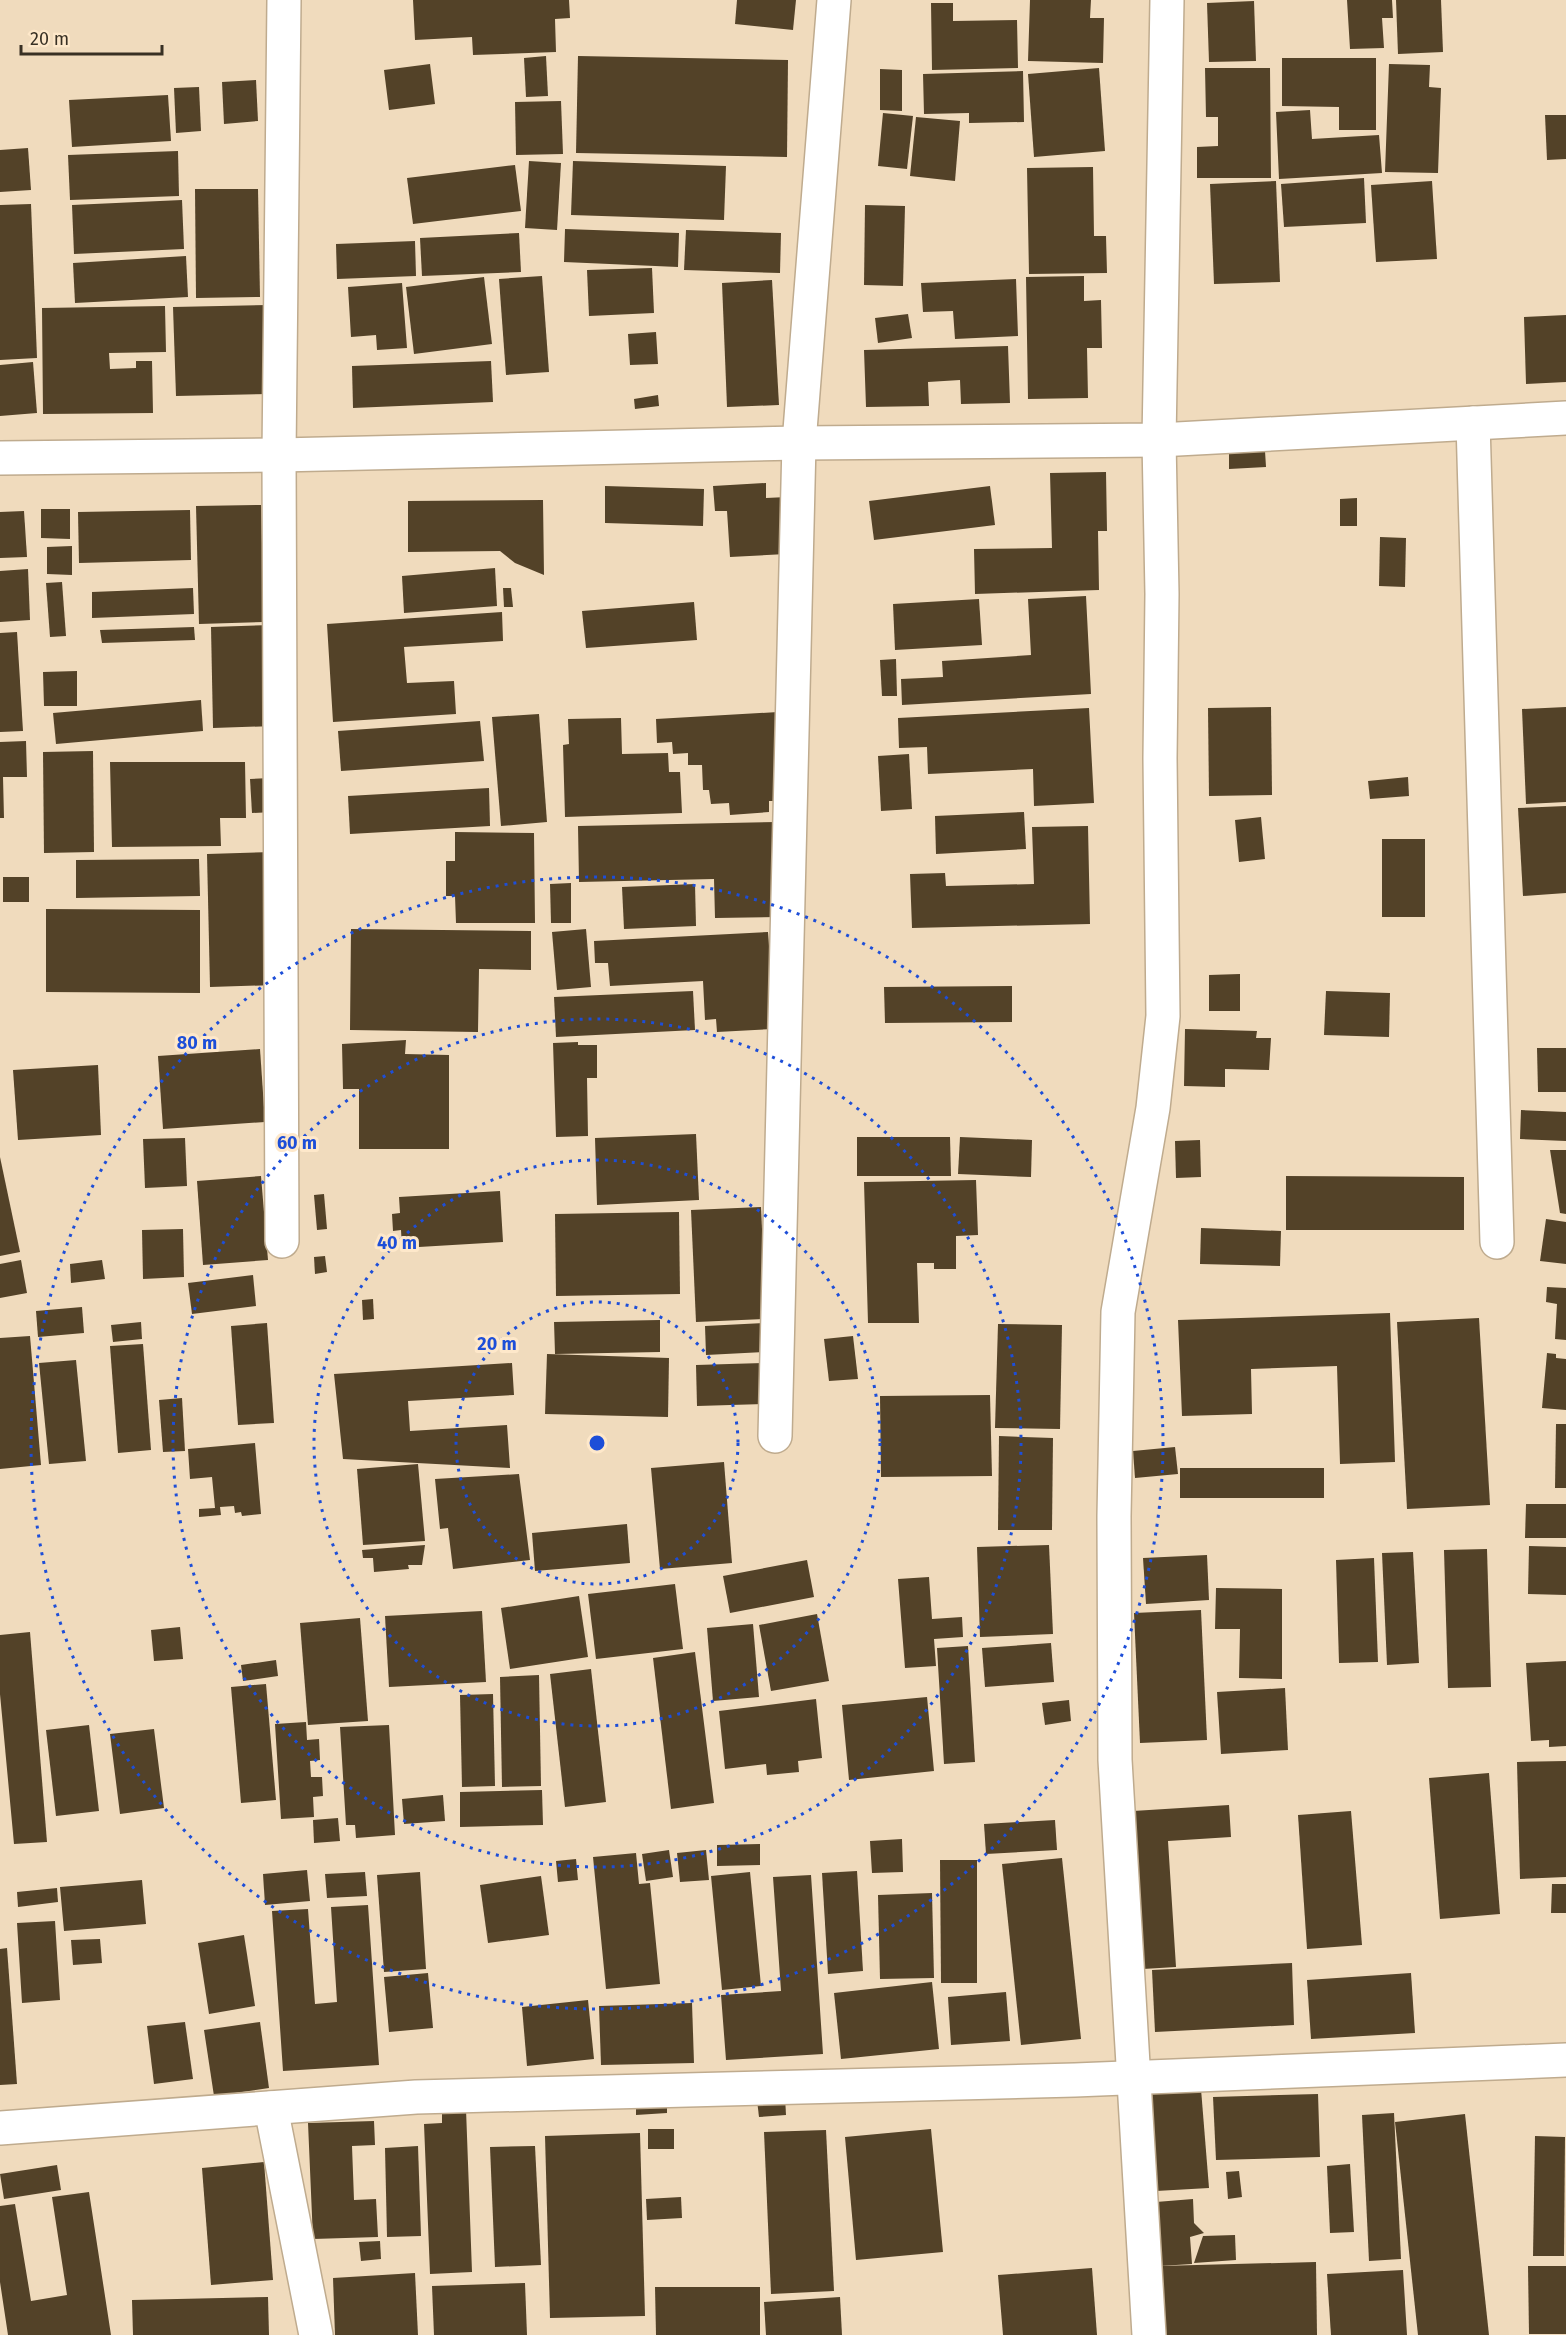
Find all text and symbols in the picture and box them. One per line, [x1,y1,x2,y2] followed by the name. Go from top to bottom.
[21,18,162,56] scale bar
[30,28,69,50] text: 20 m
[177,1032,217,1054] text: 80 m
[277,1132,317,1154] text: 60 m
[377,1232,417,1254] text: 40 m
[477,1333,517,1355] text: 20 m
[587,1433,607,1453] centre of rings

